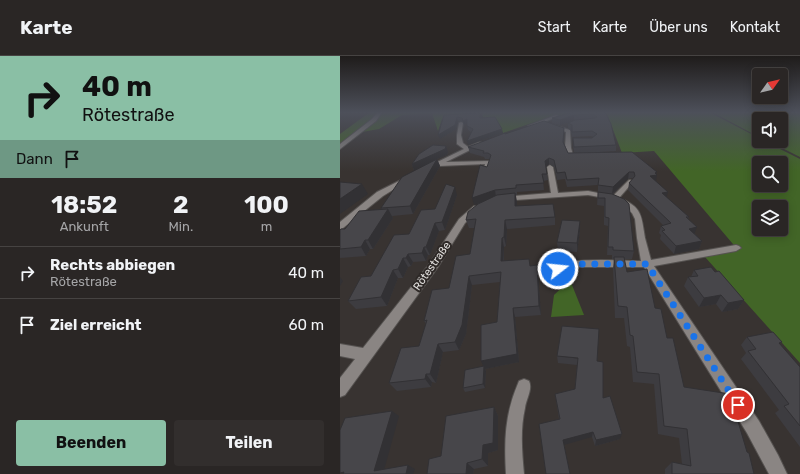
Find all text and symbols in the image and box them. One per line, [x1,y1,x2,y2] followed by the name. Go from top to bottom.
[20,16,72,39] text: Karte
[538,19,571,36] text: Start
[593,19,627,36] text: Karte
[649,19,708,36] text: Über uns
[730,19,780,36] text: Kontakt
[752,68,788,104] north arrow
[752,68,788,236] map controls
[82,70,152,103] text: 40 m
[16,72,68,124] icon: right
[82,104,175,126] text: Rötestraße
[752,112,788,148] button: sound
[61,148,83,170] icon: arrive
[16,150,53,168] text: Dann
[752,156,788,192] button: search
[51,191,117,219] text: 18:52
[173,191,189,219] text: 2
[244,191,289,219] text: 100
[752,200,788,236] button: layers
[60,219,109,234] text: Ankunft
[169,219,193,234] text: Min.
[261,219,272,234] text: m
[410,239,454,293] street label: Rötestraße
[537,248,579,290] position arrow
[50,256,175,274] text: Rechts abbiegen
[16,262,38,284] icon: right
[288,264,324,282] text: 40 m
[50,274,117,289] text: Rötestraße
[16,314,38,336] icon: arrive
[50,316,142,334] text: Ziel erreicht
[288,316,324,334] text: 60 m
[721,388,755,422] pin
[727,394,749,416] icon: arrive
[16,420,166,466] button: Beenden
[174,420,324,466] button: Teilen

